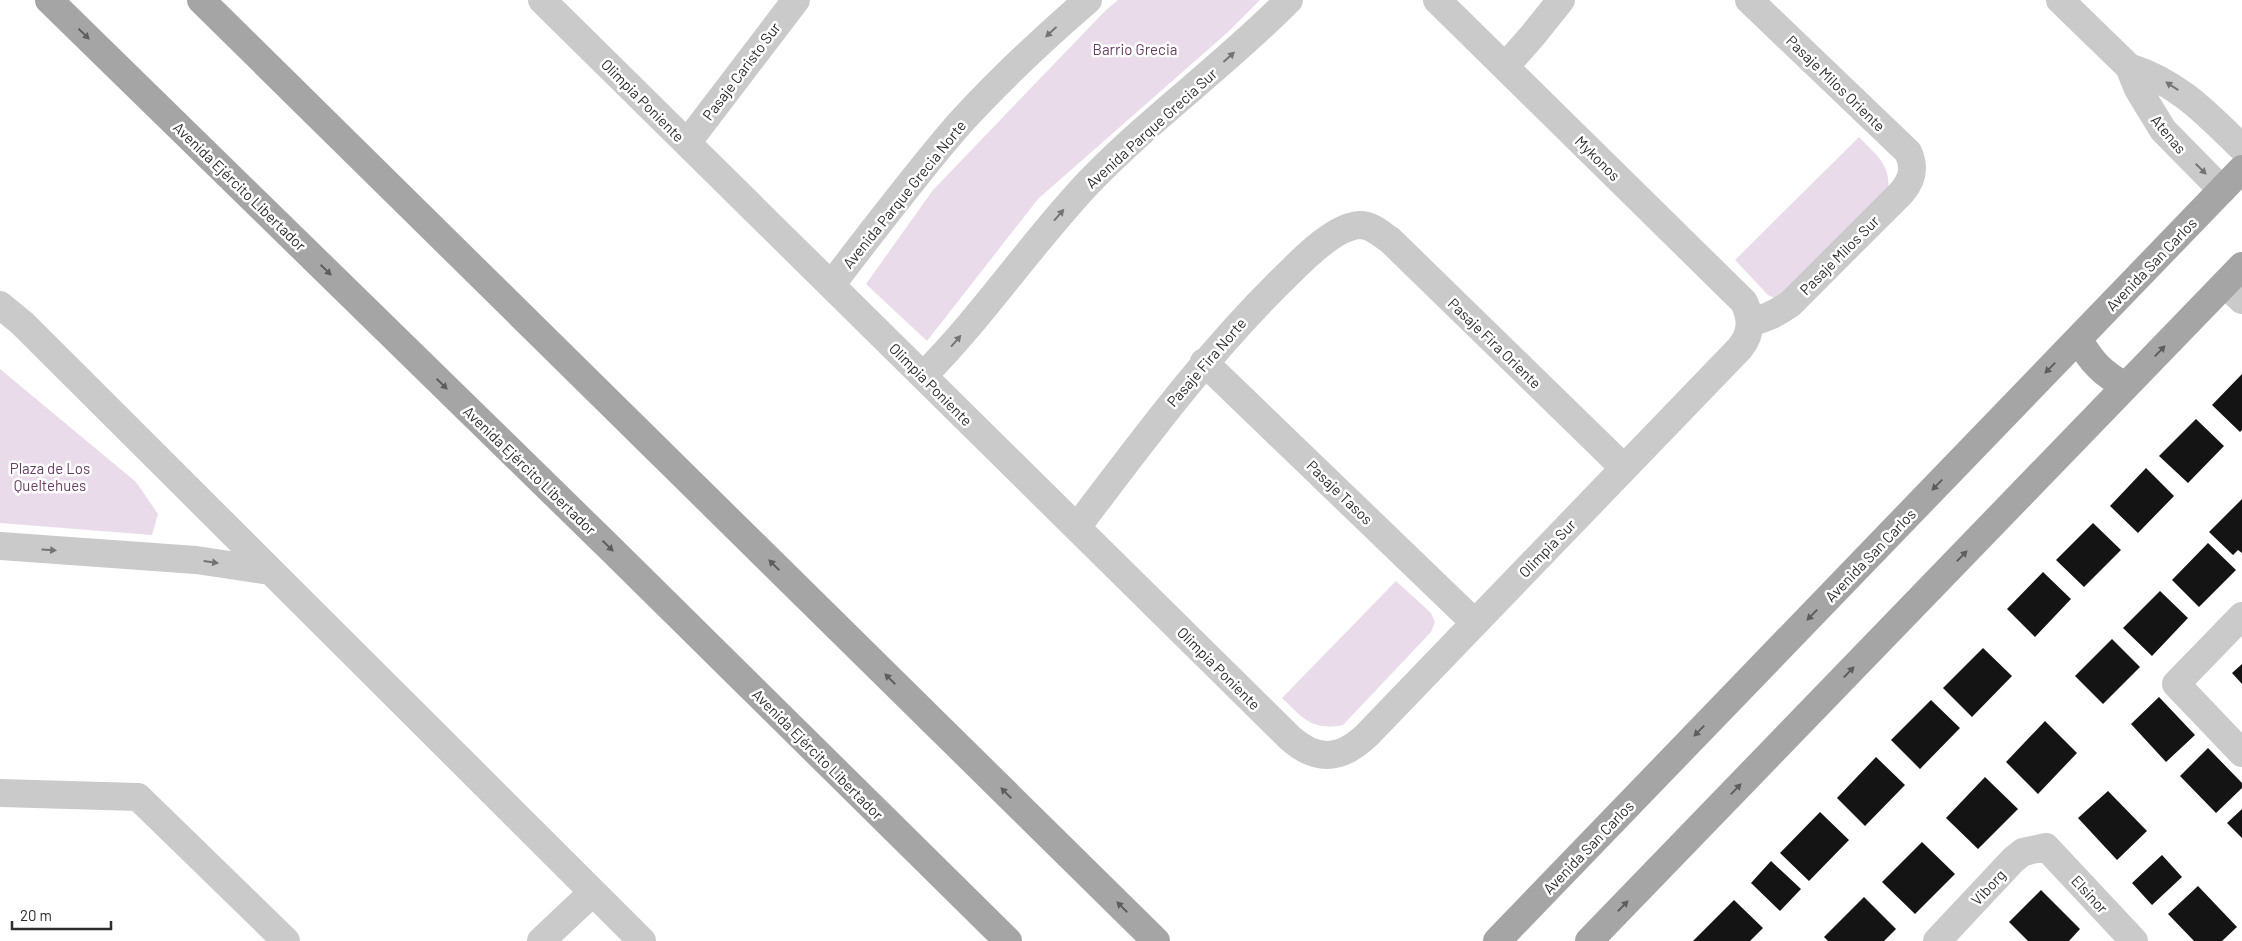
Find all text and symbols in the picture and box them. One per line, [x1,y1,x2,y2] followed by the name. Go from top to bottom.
[698,18,784,123] street label: Pasaje Caristo Sur
[1046,26,1058,38] one-way arrow
[78,28,90,40] one-way arrow
[1783,31,1889,135] street label: Pasaje Milos Oriente
[1093,40,1177,58] park label: Barrio Grecia
[1223,51,1236,62] one-way arrow
[598,55,688,145] street label: Olimpia Poniente
[1082,64,1221,192] street label: Avenida Parque Grecia Sur
[2166,82,2179,91] one-way arrow
[2148,111,2190,157] street label: Atenas
[839,116,969,272] street label: Avenida Parque Grecia Norte
[170,118,310,255] street label: Avenida Ejército Libertador
[1572,132,1624,184] street label: Mykonos
[2194,163,2206,175] one-way arrow
[1053,209,1065,221] one-way arrow
[1796,211,1883,298] street label: Pasaje Milos Sur
[2102,214,2200,314] street label: Avenida San Carlos
[319,264,331,276] one-way arrow
[1445,294,1545,392] street label: Pasaje Fira Oriente
[1163,314,1249,410] street label: Pasaje Fira Norte
[951,334,962,347] one-way arrow
[886,339,976,429] street label: Olimpia Poniente
[2154,345,2166,357] one-way arrow
[2044,362,2056,374] one-way arrow
[436,377,448,389] one-way arrow
[460,402,600,539] street label: Avenida Ejército Libertador
[1303,456,1377,528] street label: Pasaje Tasos
[10,459,90,494] park label: Plaza de Los Queltehues
[1932,479,1944,491] one-way arrow
[1821,505,1919,605] street label: Avenida San Carlos
[1515,515,1580,581] street label: Olimpia Sur
[602,540,614,552] one-way arrow
[41,546,57,554] one-way arrow
[1956,550,1968,562] one-way arrow
[203,558,219,566] one-way arrow
[769,559,781,571] one-way arrow
[1806,608,1818,620] one-way arrow
[1174,623,1264,713] street label: Olimpia Poniente
[1843,667,1855,679] one-way arrow
[884,673,896,685] one-way arrow
[749,685,888,824] street label: Avenida Ejército Libertador
[1694,725,1706,737] one-way arrow
[1730,783,1742,795] one-way arrow
[1000,787,1012,799] one-way arrow
[1539,797,1637,897] street label: Avenida San Carlos
[1967,865,2009,909] street label: Viborg
[2068,871,2112,917] street label: Elsinor
[12,898,111,930] scale bar
[1617,900,1629,912] one-way arrow
[1116,901,1128,913] one-way arrow
[20,906,52,924] text: 20 m

